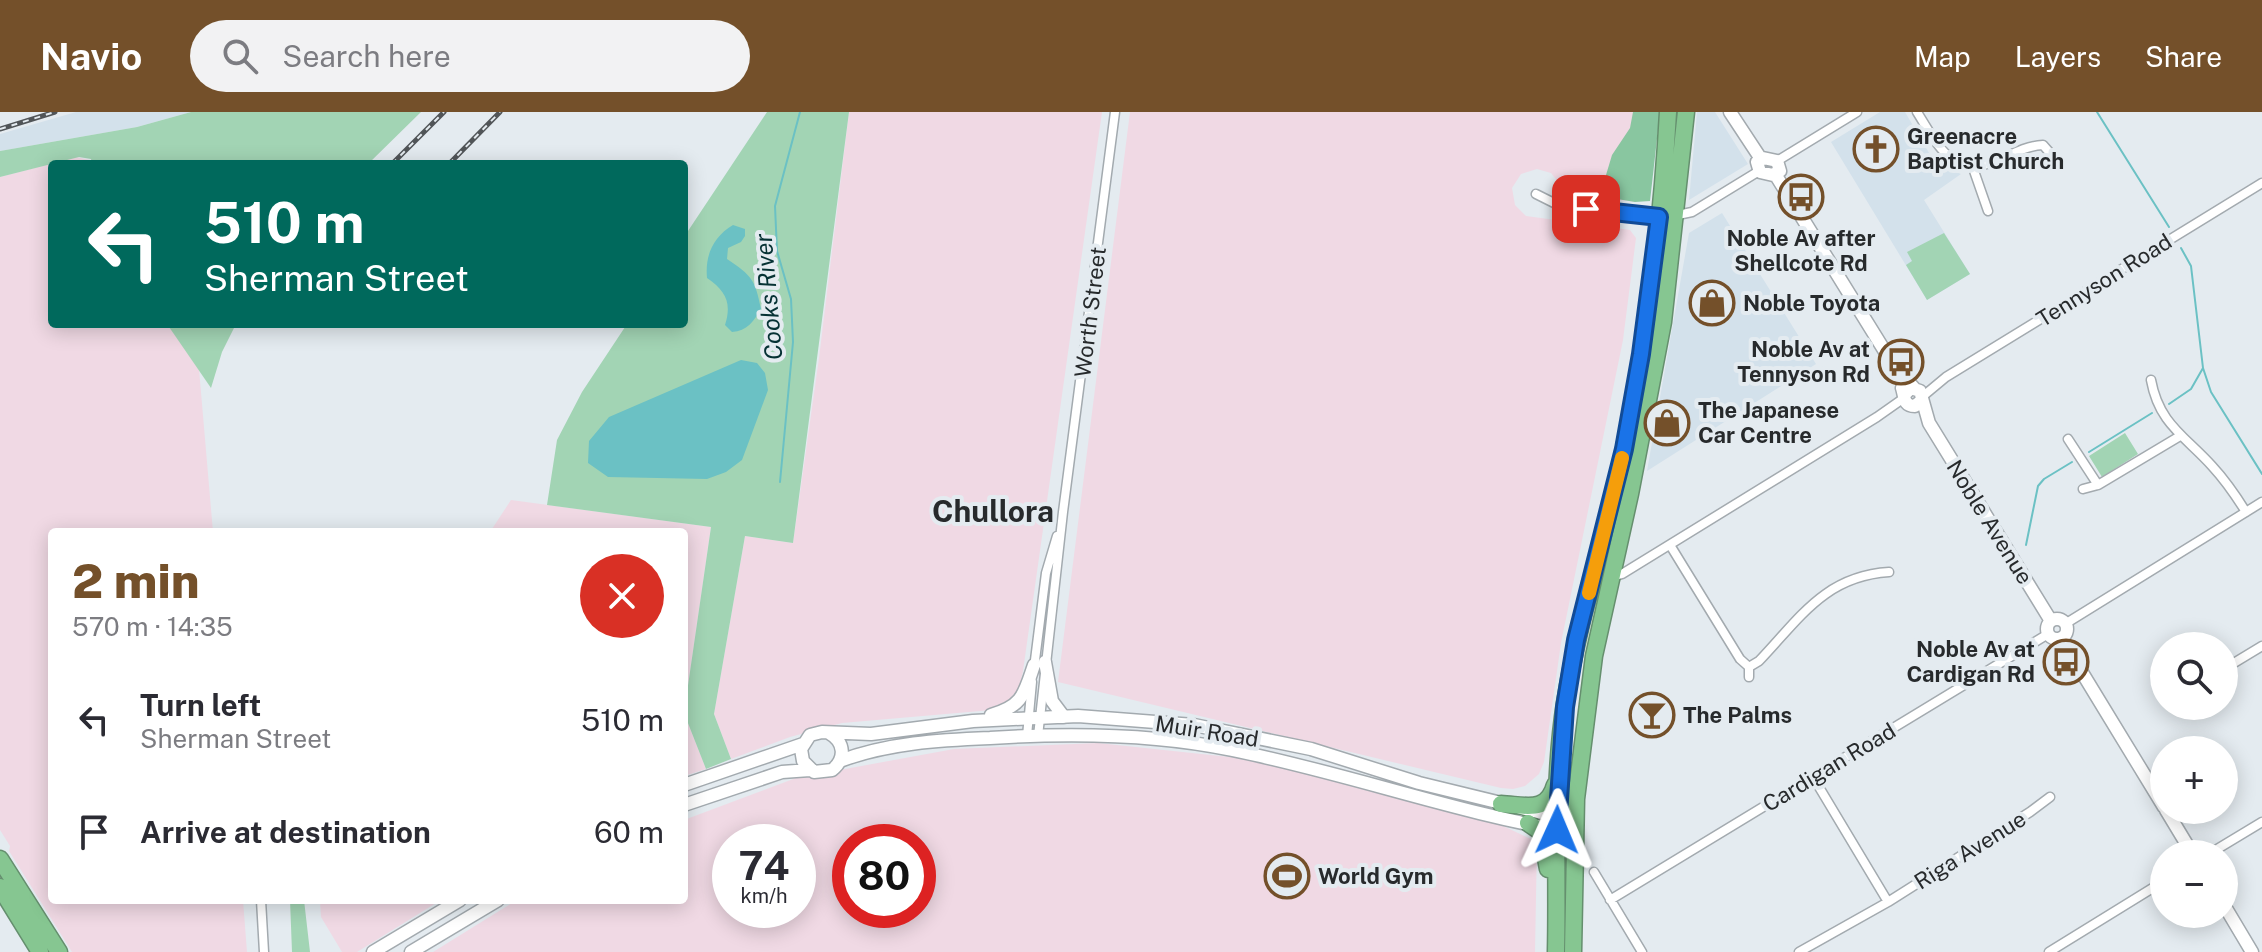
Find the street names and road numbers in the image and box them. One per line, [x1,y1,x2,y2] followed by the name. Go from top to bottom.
[2032,228,2176,332] street label: Tennyson Road
[1069,245,1111,379] street label: Worth Street
[1942,455,2038,589] street label: Noble Avenue
[1154,710,1260,752] street label: Muir Road
[1758,717,1900,817] street label: Cardigan Road
[1909,805,2031,895] street label: Riga Avenue

